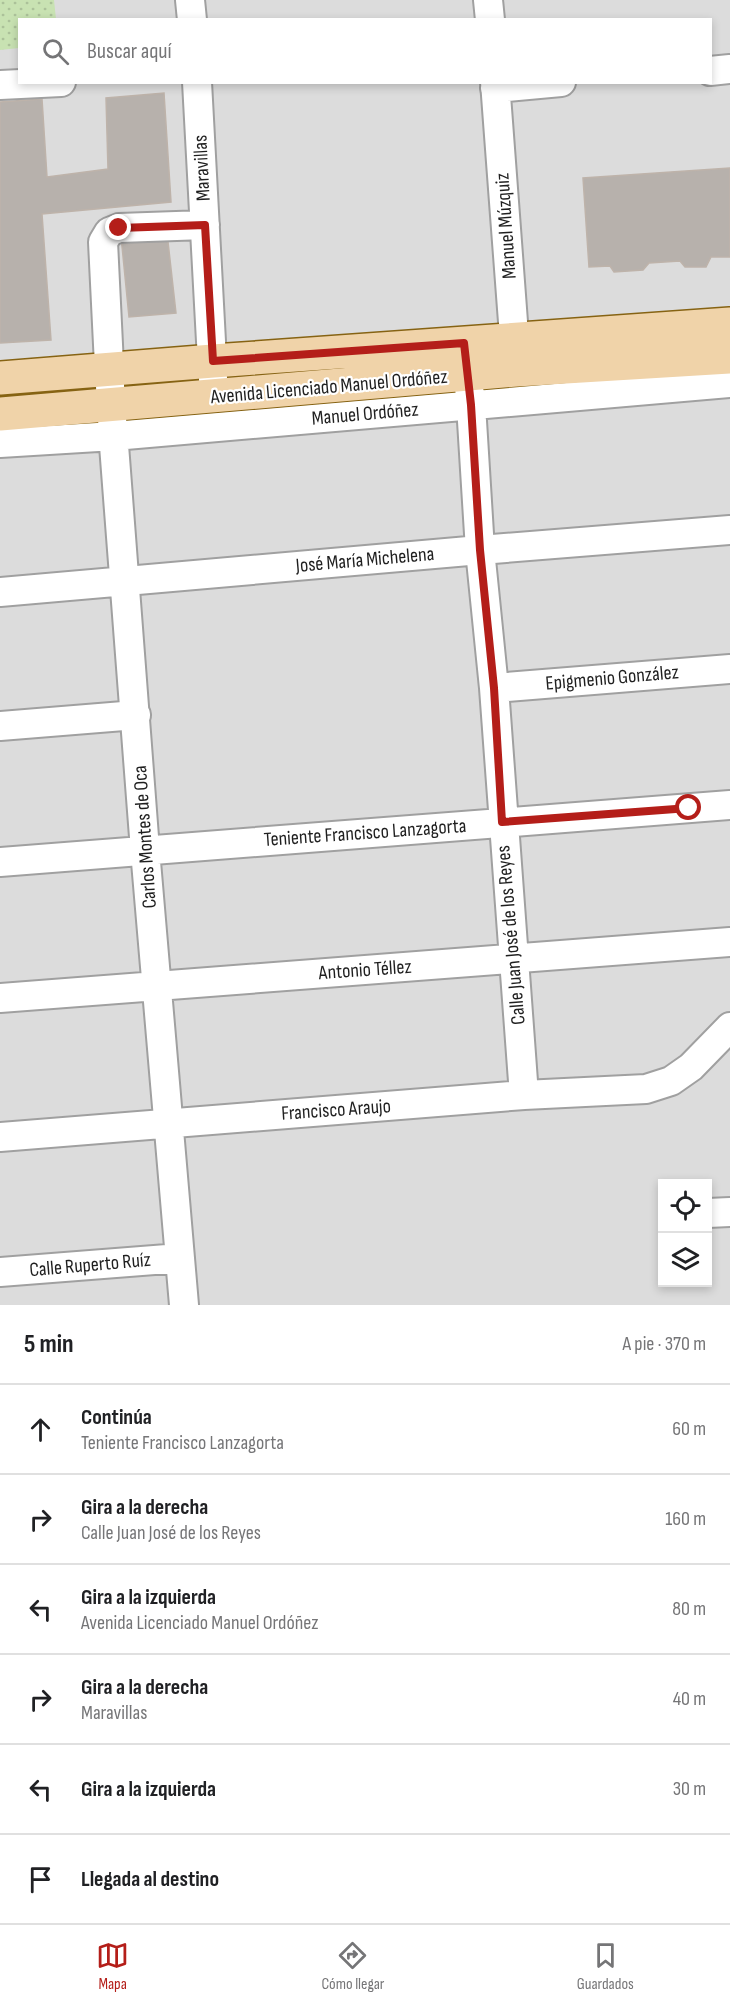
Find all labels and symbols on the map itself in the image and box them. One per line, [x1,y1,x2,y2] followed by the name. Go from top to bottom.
[188,134,216,202] street label: Maravillas
[490,172,522,280] street label: Manuel Múzquiz
[105,214,131,240] route end
[209,365,448,409] street label: Avenida Licenciado Manuel Ordóñez
[311,397,419,431] street label: Manuel Ordóñez
[294,542,435,578] street label: José María Michelena
[544,660,680,696] street label: Epigmenio González
[128,765,162,909] street label: Carlos Montes de Oca
[675,794,701,820] route start
[263,814,467,852] street label: Teniente Francisco Lanzagorta
[491,844,531,1026] street label: Calle Juan José de los Reyes
[317,955,412,985] street label: Antonio Téllez
[280,1094,392,1126] street label: Francisco Araujo
[28,1248,152,1282] street label: Calle Ruperto Ruíz

